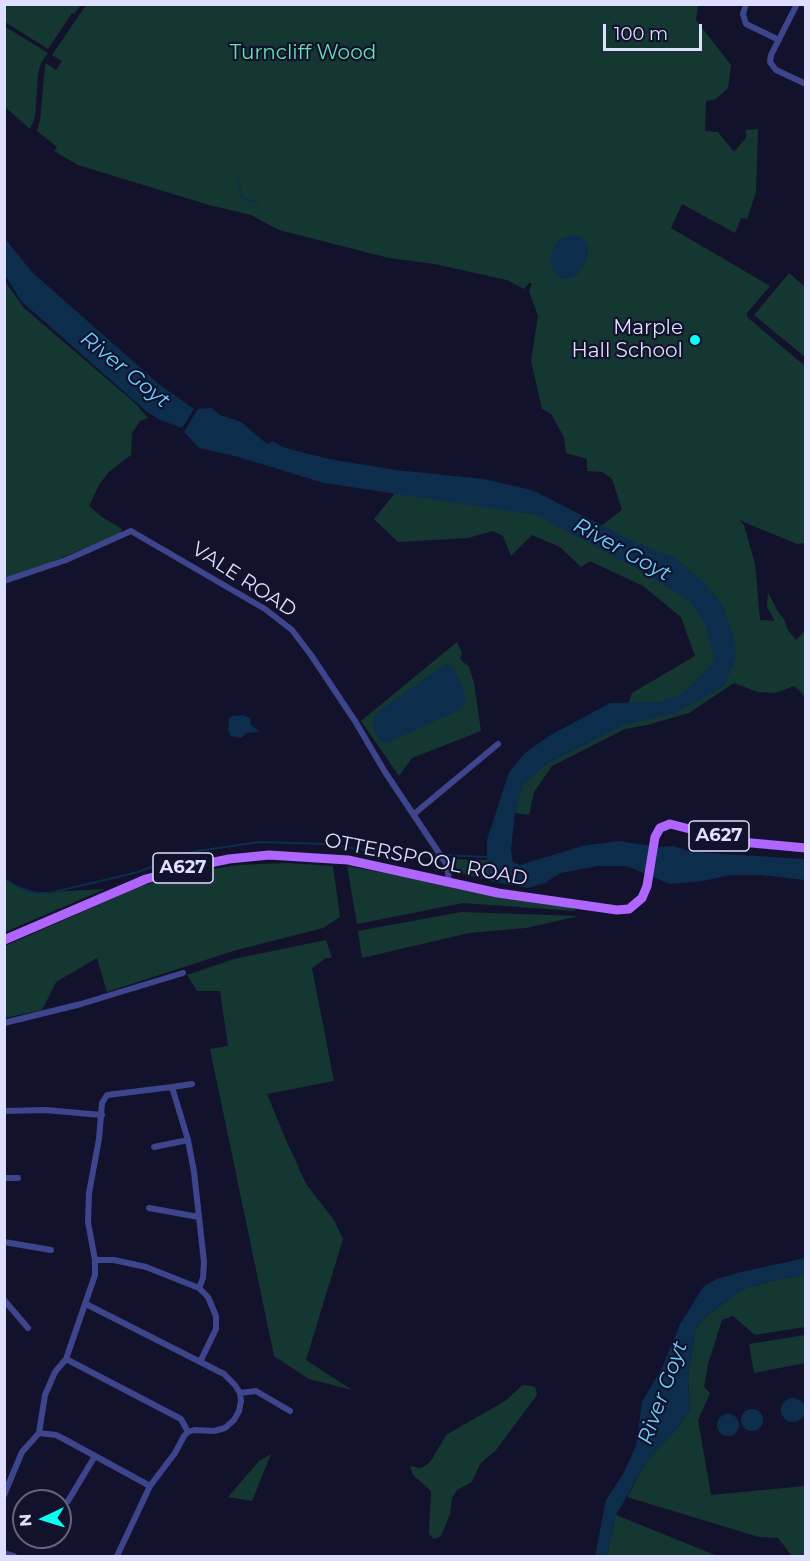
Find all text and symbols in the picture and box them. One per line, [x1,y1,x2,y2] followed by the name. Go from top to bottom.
[606,12,705,50] scale bar
[614,23,668,45] text: 100 m
[230,41,376,65] park label: Turncliff Wood
[572,316,683,363] place label: Marple Hall School
[75,326,175,414] water label: River Goyt
[688,333,702,347] marker: Marple Hall School
[569,513,675,587] water label: River Goyt
[187,537,301,623] street label: VALE ROAD
[689,821,749,851] road number: A627
[322,828,530,892] street label: OTTERSPOOL ROAD
[153,853,213,883] road number: A627
[633,1338,693,1448] water label: River Goyt
[12,1489,72,1549] north arrow
[16,1513,35,1527] text: N

